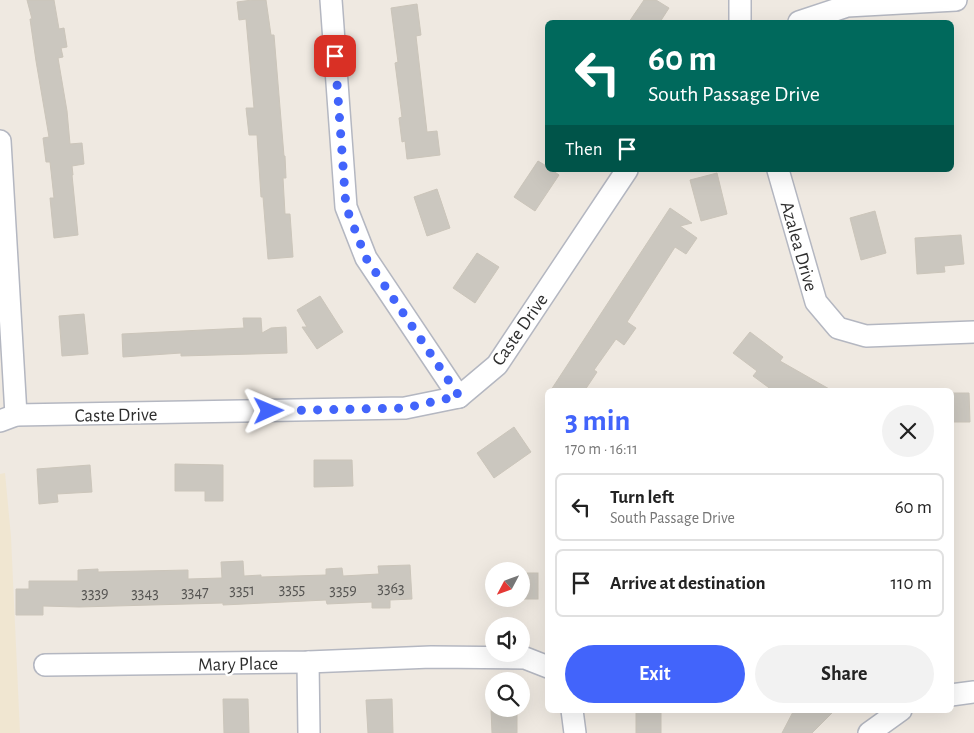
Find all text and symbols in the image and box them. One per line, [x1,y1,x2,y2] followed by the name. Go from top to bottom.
[314,35,356,77] pin
[565,40,630,105] icon: left
[321,42,349,70] icon: arrive
[648,42,717,77] text: 60 m
[648,83,820,105] text: South Passage Drive
[613,135,641,163] icon: arrive
[565,140,603,159] text: Then
[777,199,820,293] street label: Azalea Drive
[489,290,552,369] street label: Caste Drive
[242,384,294,436] position arrow
[74,405,158,426] street label: Caste Drive
[882,405,934,457] button: close
[565,406,630,436] text: 3 min
[565,441,638,457] text: 170 m · 16:11
[610,488,674,507] text: Turn left
[567,493,595,521] icon: left
[895,498,932,517] text: 60 m
[610,510,735,526] text: South Passage Drive
[485,562,530,608] north arrow
[485,562,530,717] map controls
[567,569,595,597] icon: arrive
[610,574,766,593] text: Arrive at destination
[891,574,932,593] text: 110 m
[377,580,405,596] house number: 3363
[279,581,305,597] house number: 3355
[229,582,255,598] house number: 3351
[329,582,357,598] house number: 3359
[181,584,209,600] house number: 3347
[81,585,109,601] house number: 3339
[131,585,159,601] house number: 3343
[485,617,530,662] button: sound
[565,645,745,703] button: Exit
[755,645,934,703] button: Share
[198,654,278,675] street label: Mary Place
[485,672,530,717] button: search

